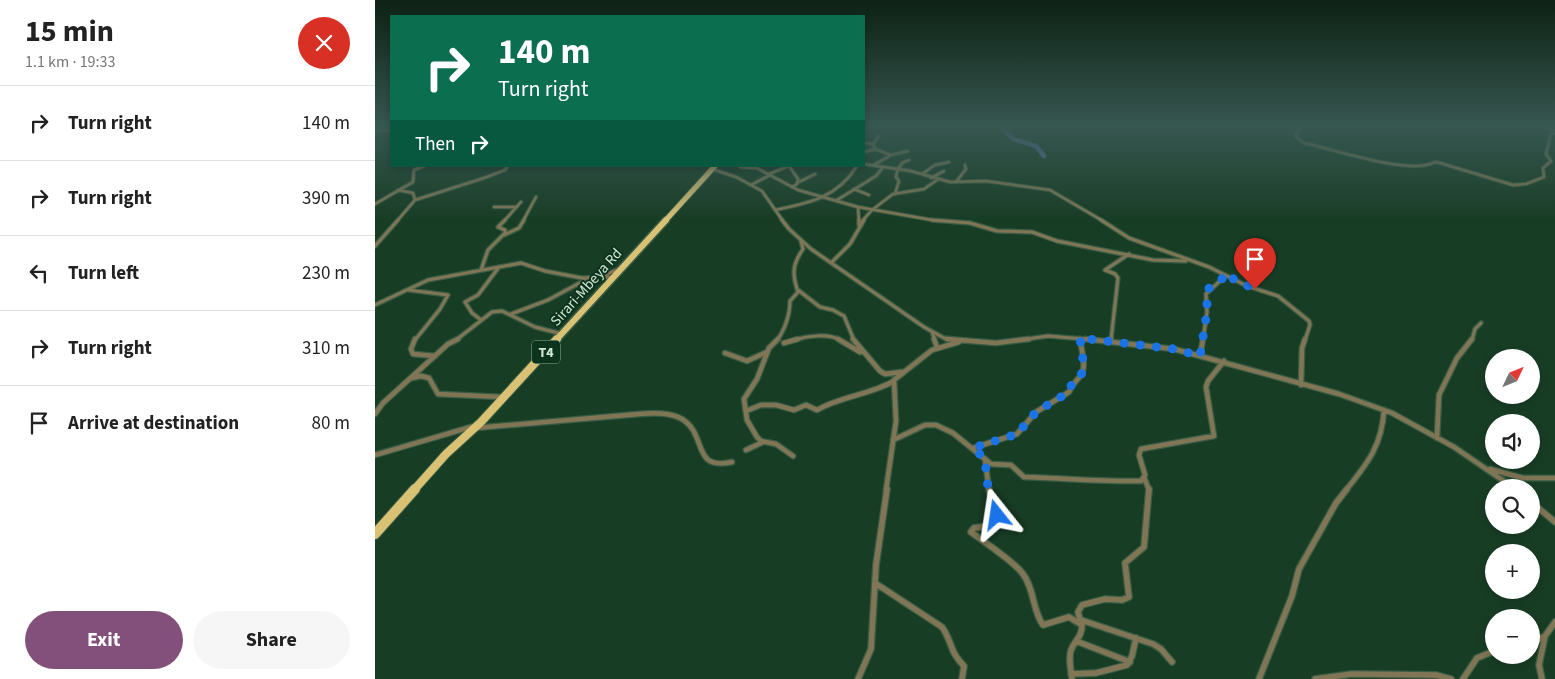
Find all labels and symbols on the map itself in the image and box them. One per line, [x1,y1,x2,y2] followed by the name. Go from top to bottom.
[1234,238,1276,289] pin
[546,244,627,331] street label: Sirari-Mbeya Rd
[532,341,560,364] road number: T4
[1485,349,1540,404] north arrow
[970,488,1022,540] position arrow

